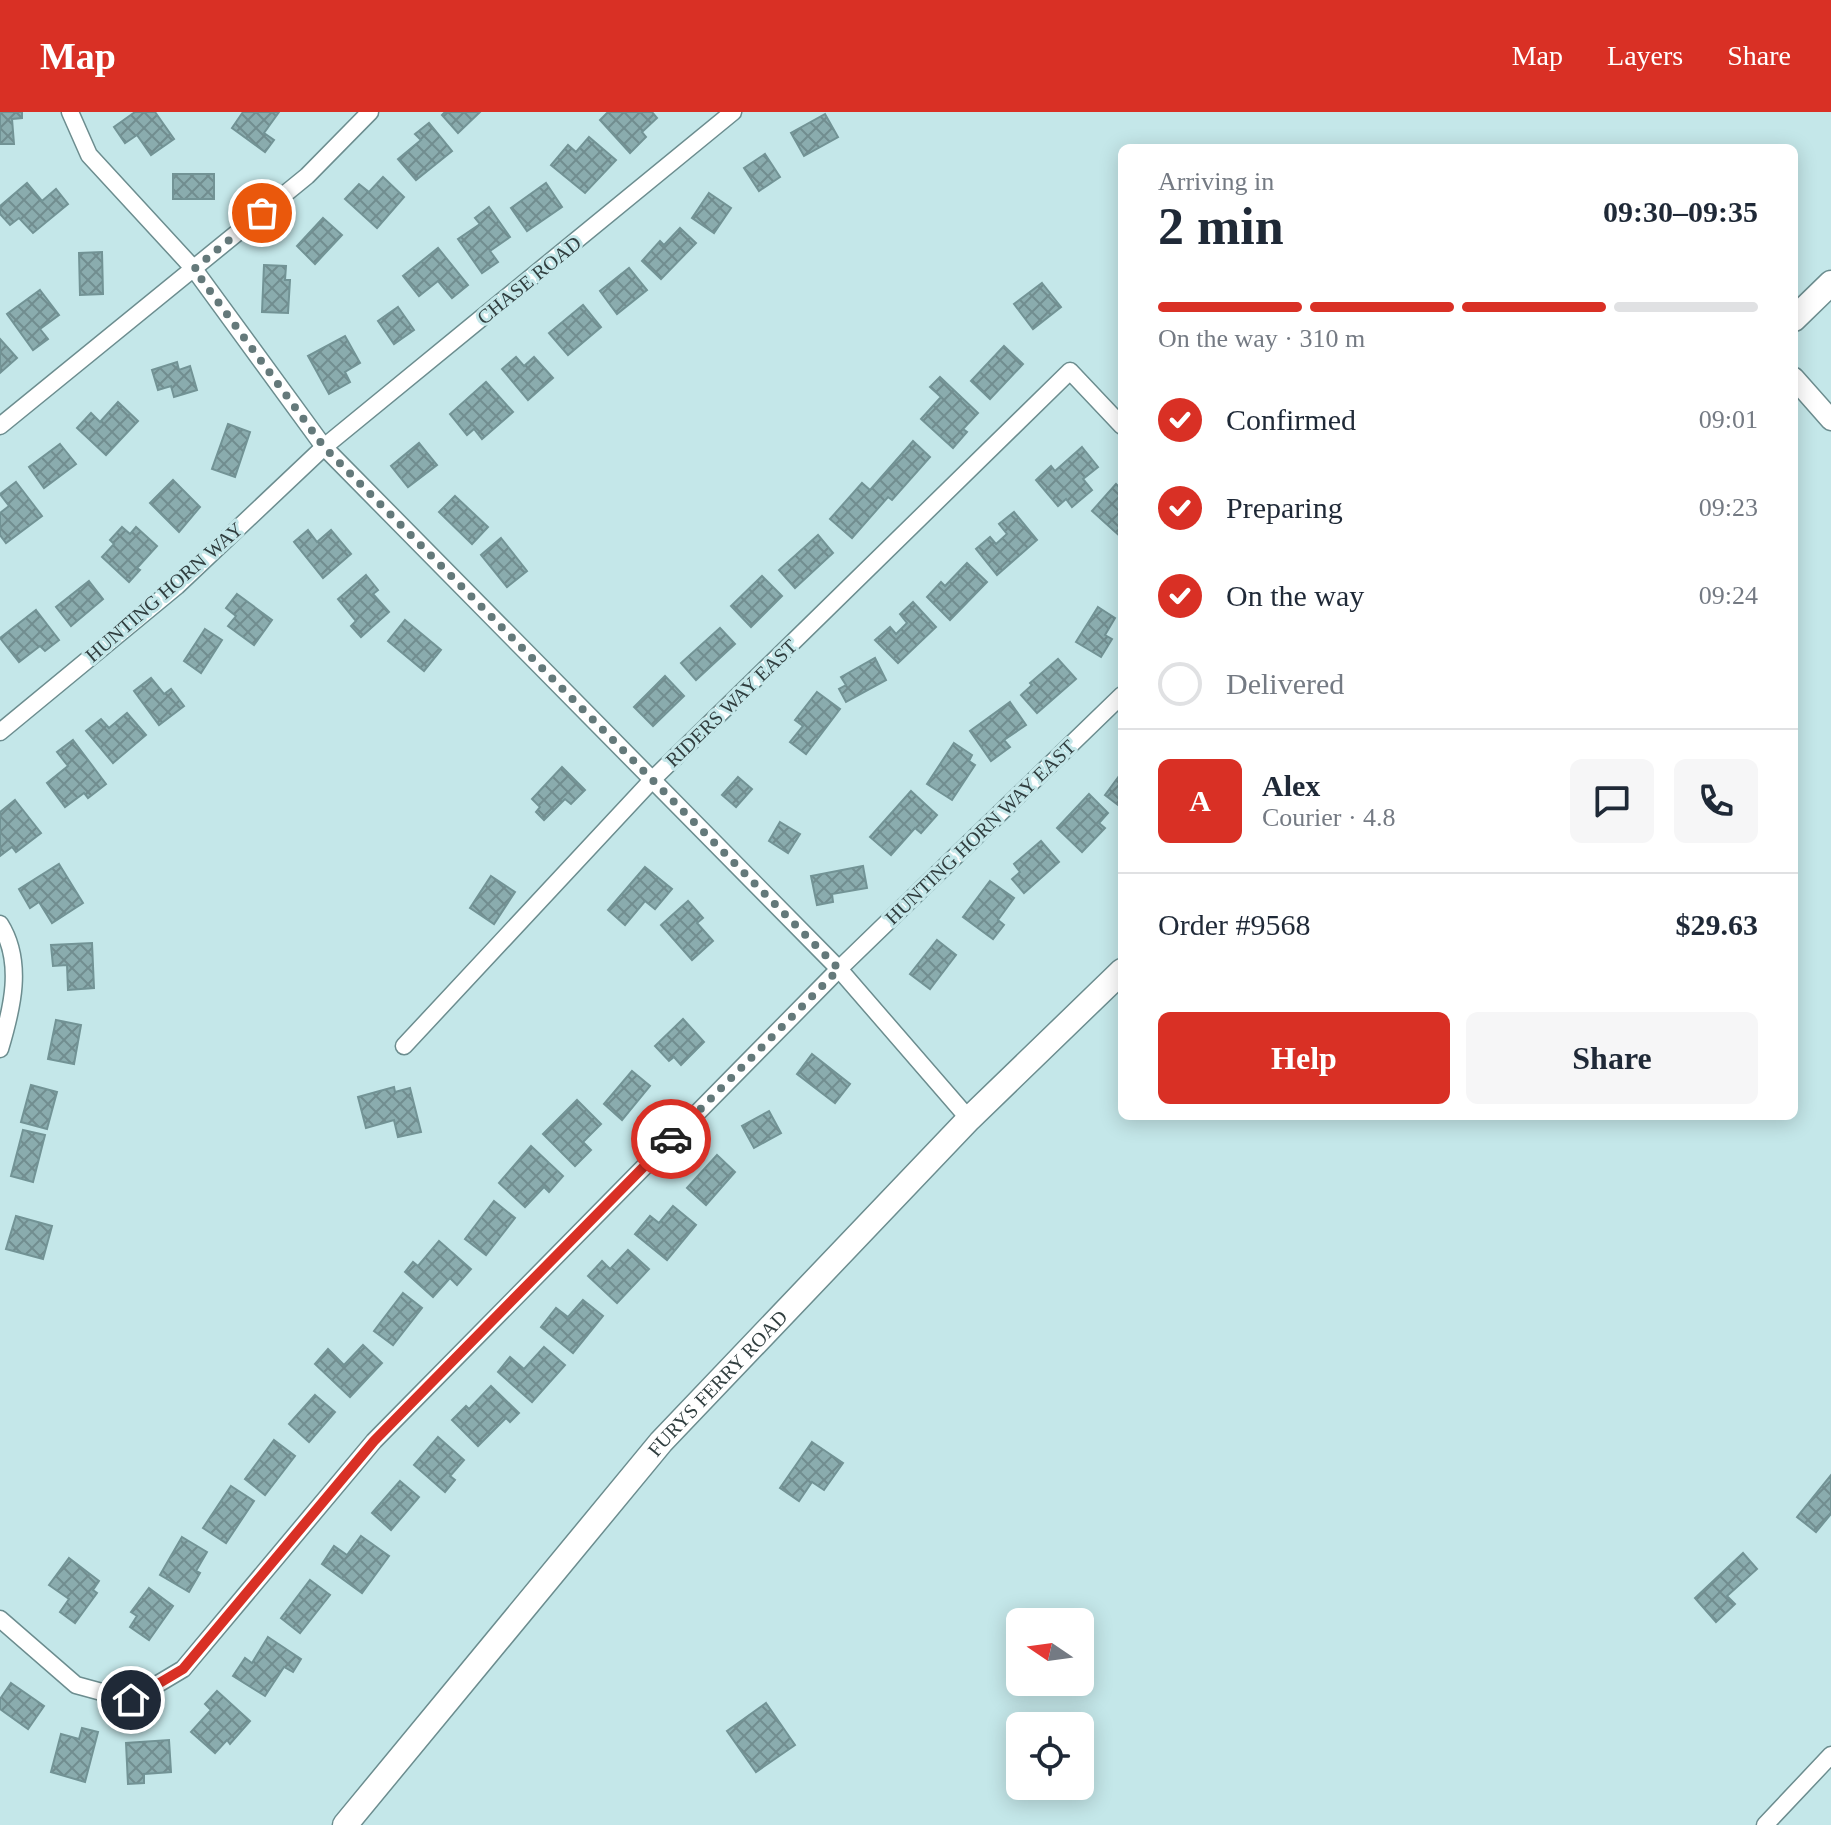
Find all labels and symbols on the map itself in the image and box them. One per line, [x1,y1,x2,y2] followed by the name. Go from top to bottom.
[228,179,296,247] pin
[473,231,585,329] street label: CHASE ROAD
[81,518,247,666] street label: HUNTING HORN WAY
[661,635,801,771] street label: RIDERS WAY EAST
[881,735,1079,929] street label: HUNTING HORN WAY EAST
[631,1099,711,1179] courier
[643,1306,792,1460] street label: FURYS FERRY ROAD
[1006,1608,1094,1696] north arrow
[97,1666,165,1734] pin

